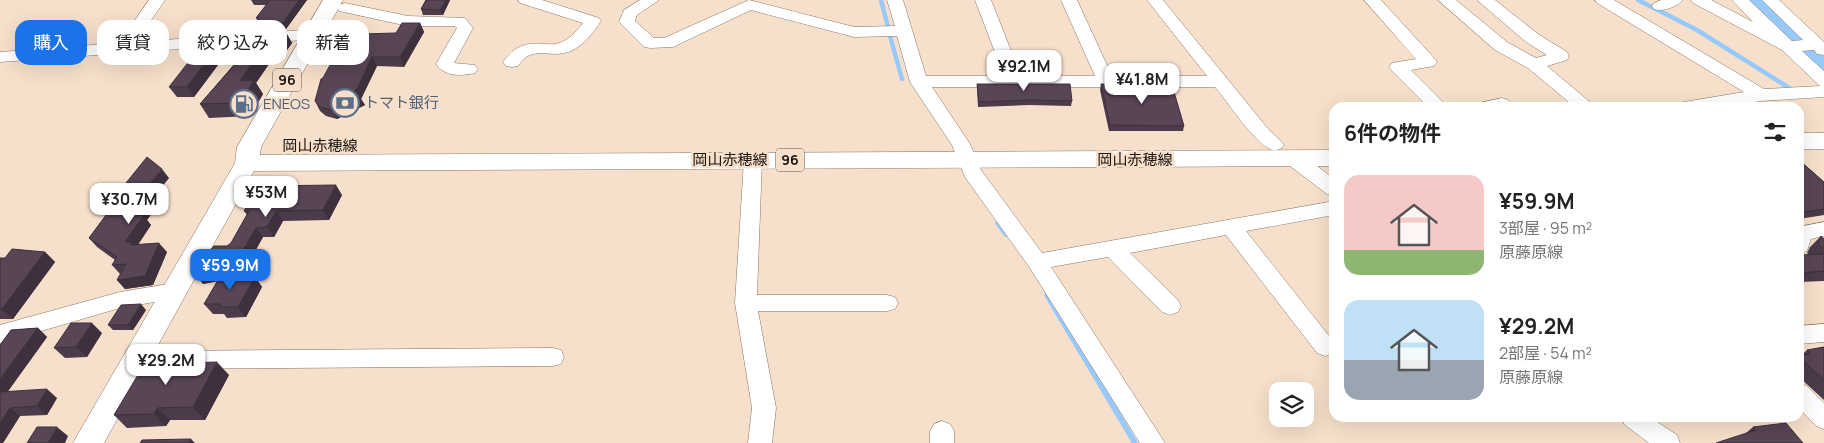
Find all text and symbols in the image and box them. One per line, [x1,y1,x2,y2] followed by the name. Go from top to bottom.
[15,20,87,65] chip: 購入
[97,20,169,65] chip: 賃貸
[179,20,287,65] chip: 絞り込み
[297,20,369,65] chip: 新着
[983,49,1065,92] pin: ¥92.1M
[998,55,1050,77] text: ¥92.1M
[1101,62,1183,105] pin: ¥41.8M
[273,68,301,92] road number: 96
[1115,68,1169,90] text: ¥41.8M
[330,88,360,118] bank icon: トマト銀行
[229,89,259,119] fuel station icon: ENEOS
[364,92,439,113] place label: トマト銀行
[263,93,310,114] place label: ENEOS
[1761,118,1789,146] icon: filters
[1344,119,1441,147] text: 6件の物件
[282,135,358,156] street label: 岡山赤穂線
[776,148,804,172] road number: 96
[692,149,768,170] street label: 岡山赤穂線
[1097,149,1173,170] street label: 岡山赤穂線
[236,176,296,218] pin: ¥53M
[245,181,287,203] text: ¥53M
[88,182,170,225] pin: ¥30.7M
[1499,187,1574,215] text: ¥59.9M
[101,188,157,210] text: ¥30.7M
[1384,195,1444,255] icon: home
[1499,217,1592,239] text: 3部屋 · 95 m²
[1499,241,1563,263] text: 原藤原線
[189,248,271,291] pin: ¥59.9M
[201,254,259,276] text: ¥59.9M
[1499,312,1574,340] text: ¥29.2M
[1384,320,1444,380] icon: home
[1499,342,1592,364] text: 2部屋 · 54 m²
[125,344,207,386] pin: ¥29.2M
[137,349,195,371] text: ¥29.2M
[1499,366,1563,388] text: 原藤原線
[1269,382,1314,427] map controls
[1269,382,1314,427] button: layers

